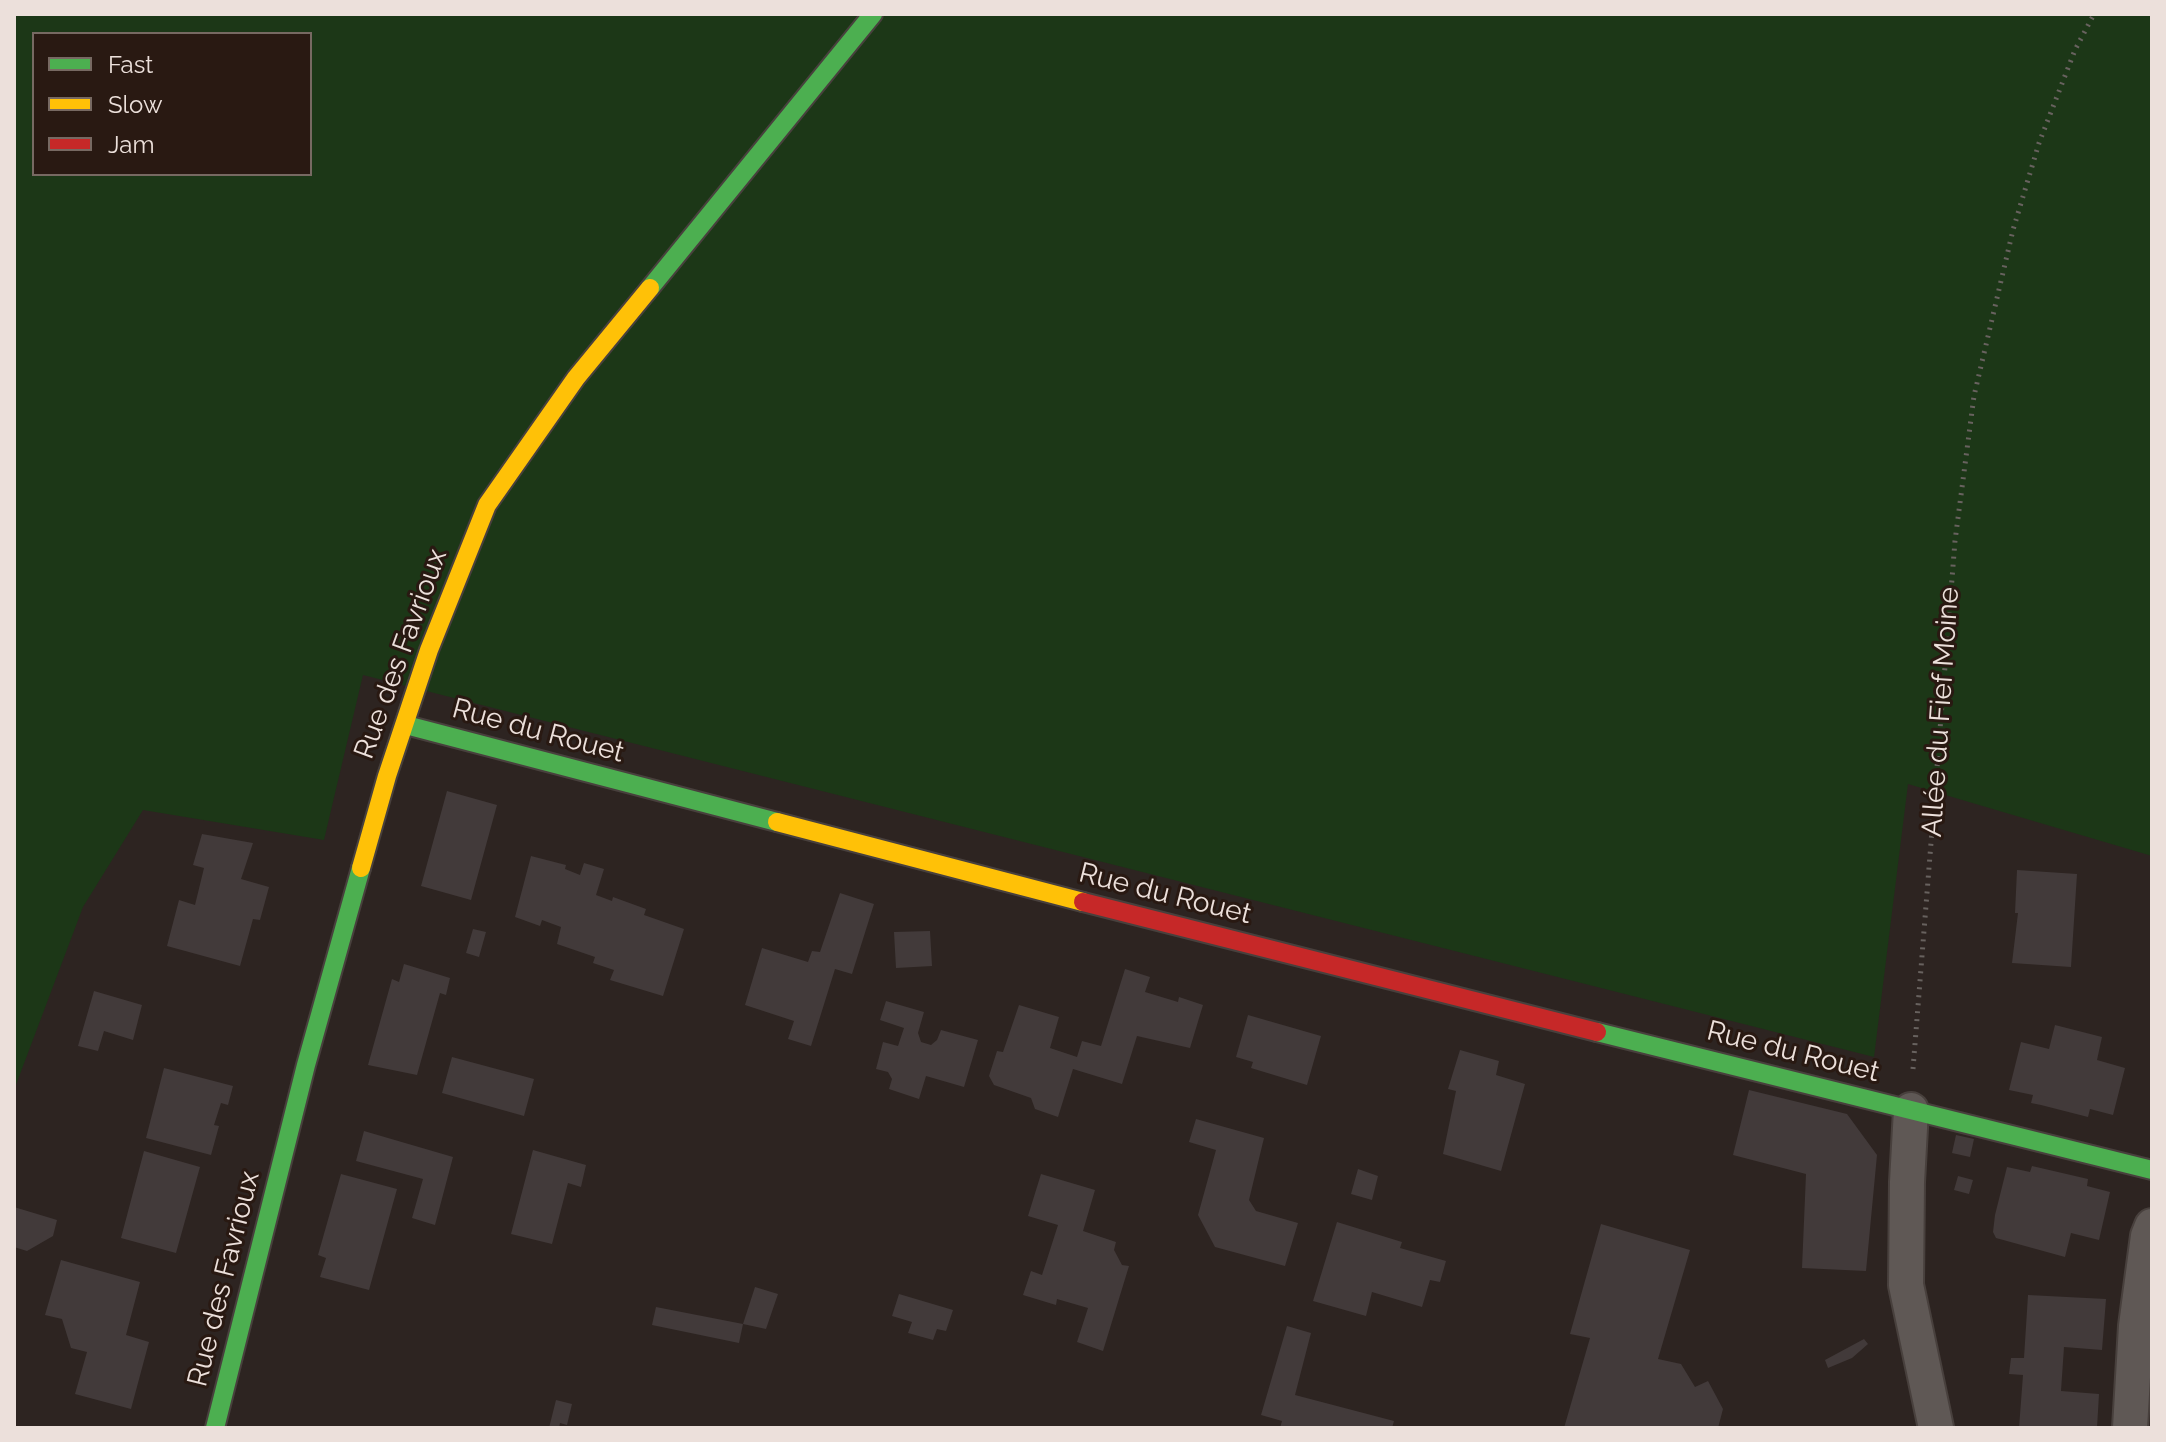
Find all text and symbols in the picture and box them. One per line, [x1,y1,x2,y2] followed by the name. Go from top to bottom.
[32,32,312,176] legend
[108,50,153,79] text: Fast
[108,90,162,119] text: Slow
[108,130,154,159] text: Jam
[348,545,454,763] street label: Rue des Favrioux
[1916,586,1966,838] street label: Allée du Fief Moine
[449,692,627,770] street label: Rue du Rouet
[1075,856,1255,932] street label: Rue du Rouet
[1703,1014,1883,1090] street label: Rue du Rouet
[181,1168,267,1390] street label: Rue des Favrioux

